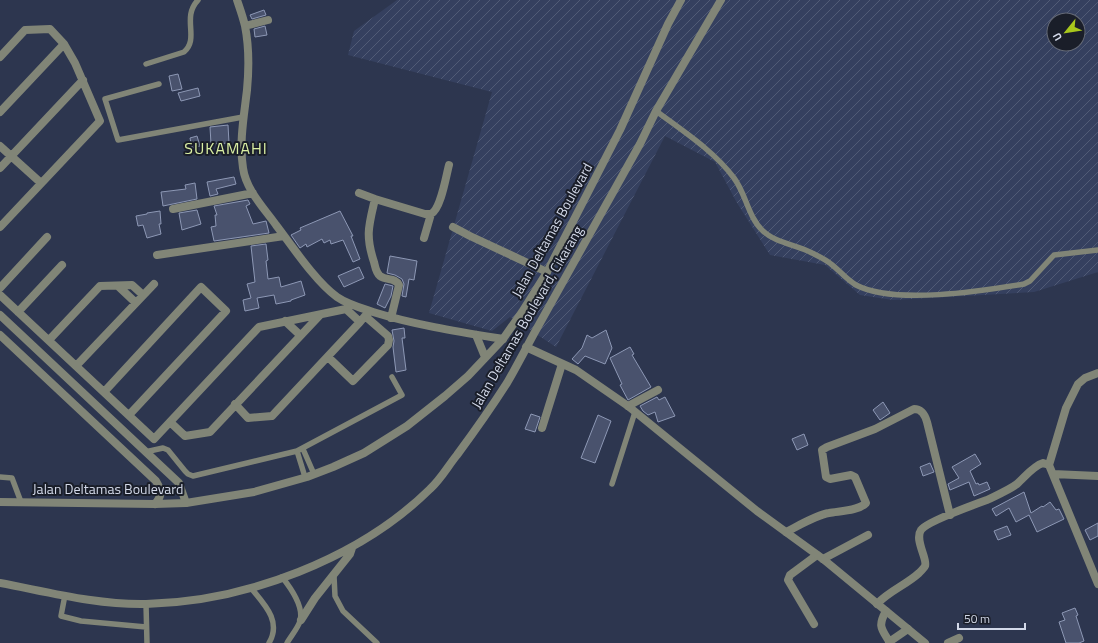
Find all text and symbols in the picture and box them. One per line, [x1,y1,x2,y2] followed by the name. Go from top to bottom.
[1046,12,1086,52] north arrow
[1049,30,1066,44] text: U
[184,136,268,160] district label: SUKAMAHI
[506,159,597,301] street label: Jalan Deltamas Boulevard
[465,221,588,412] street label: Jalan Deltamas Boulevard, Cikarang
[33,478,183,499] street label: Jalan Deltamas Boulevard
[958,605,1025,631] scale bar
[964,609,990,628] text: 50 m

